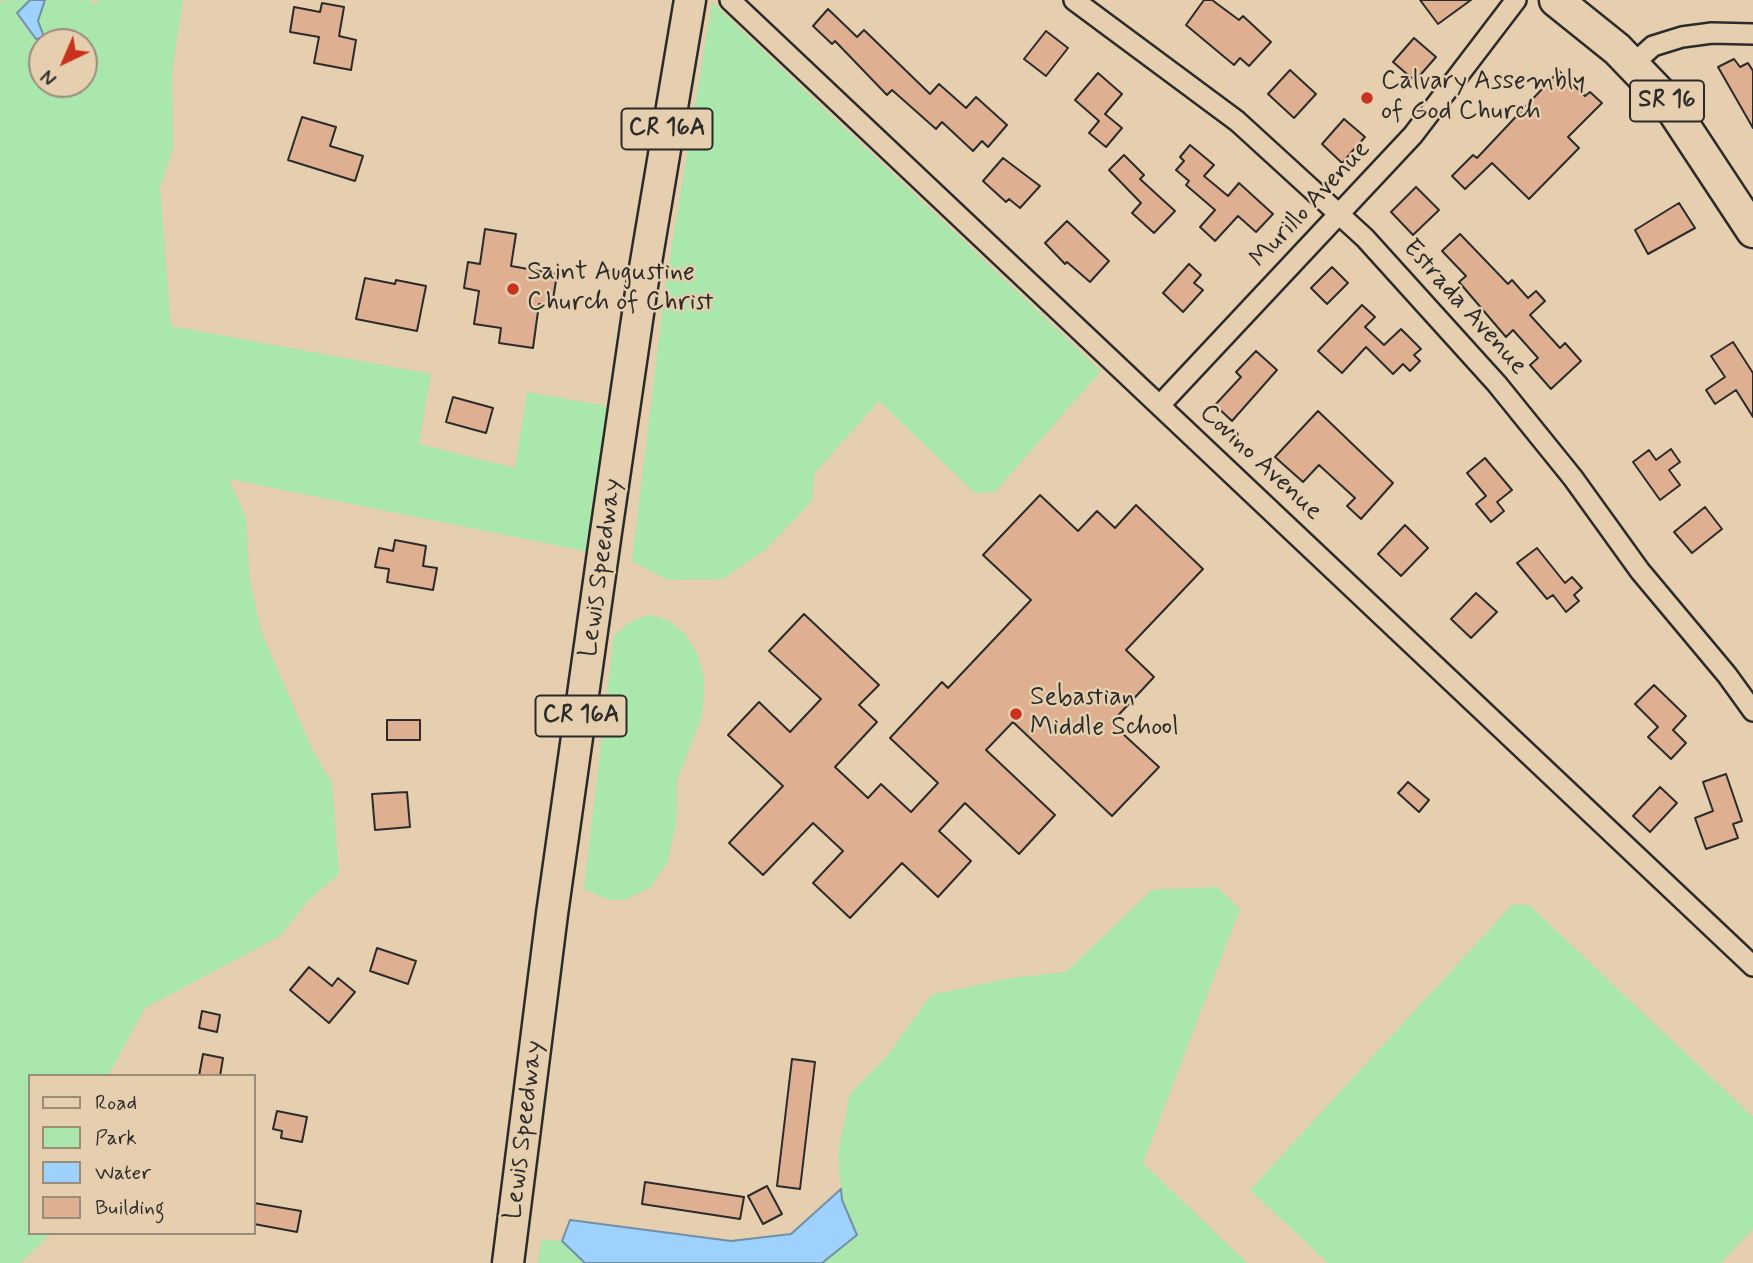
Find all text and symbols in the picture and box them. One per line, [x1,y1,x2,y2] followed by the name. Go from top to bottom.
[28,28,98,98] north arrow
[36,64,63,90] text: N
[1381,67,1585,128] place label: Calvary Assembly of God Church
[1630,80,1704,122] road number: SR 16
[1359,90,1375,106] marker: Calvary Assembly of God Church
[622,108,712,149] road number: CR 16A
[1244,135,1378,275] street label: Murillo Avenue
[1395,234,1533,382] street label: Estrada Avenue
[527,258,714,320] place label: Saint Augustine Church of Christ
[505,281,521,297] marker: Saint Augustine Church of Christ
[1192,398,1328,528] street label: Covino Avenue
[574,477,630,659] street label: Lewis Speedway
[1030,683,1179,744] place label: Sebastian Middle School
[536,696,626,736] road number: CR 16A
[1008,706,1024,722] marker: Sebastian Middle School
[499,1039,551,1221] street label: Lewis Speedway
[28,1074,256,1235] legend
[95,1089,137,1117] text: Road
[95,1124,137,1152] text: Park
[95,1159,151,1187] text: Water
[95,1194,165,1222] text: Building

